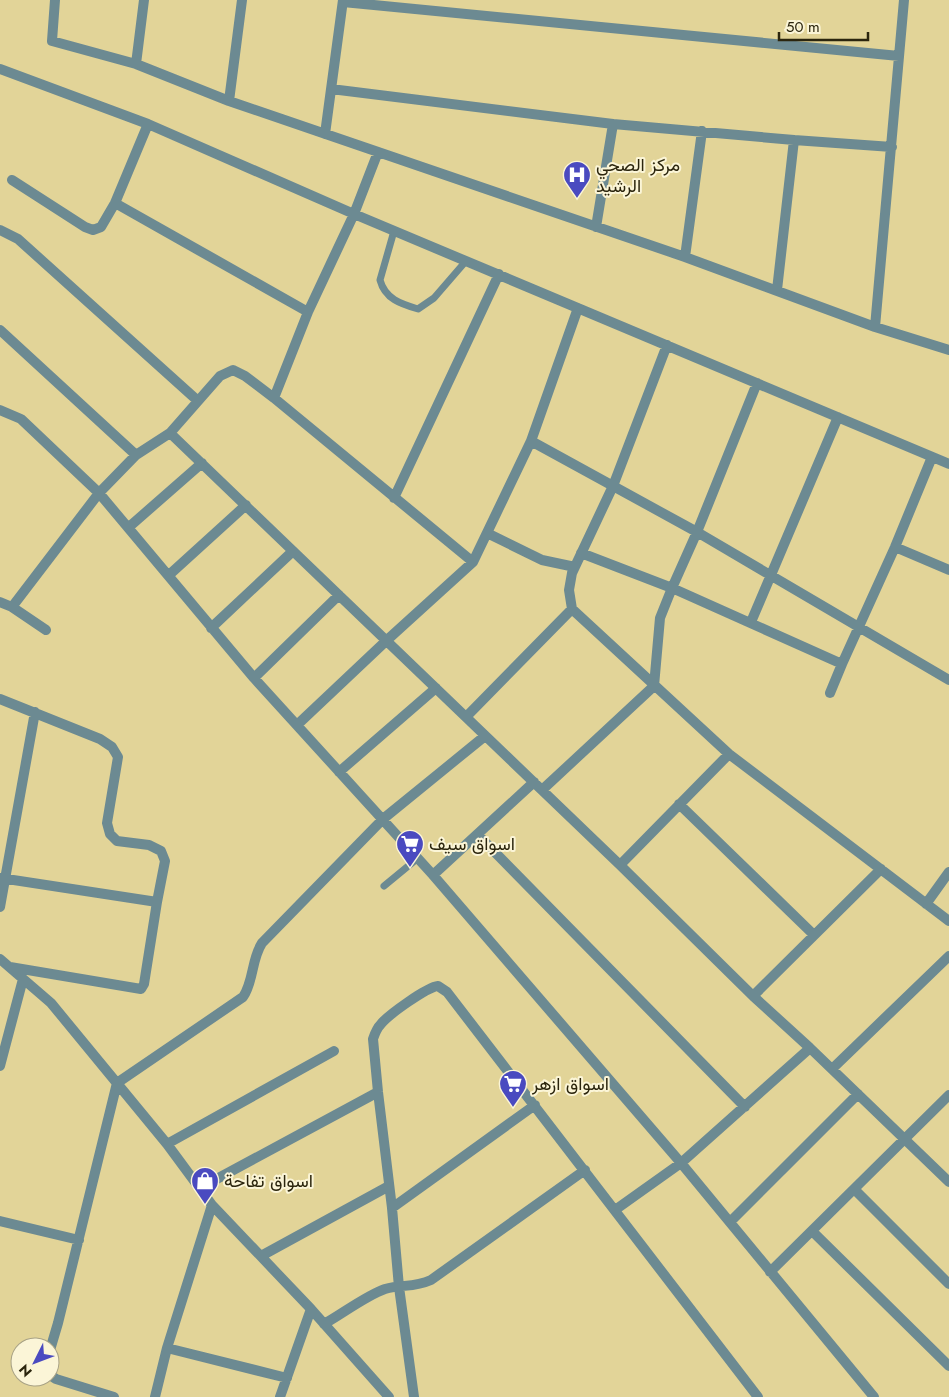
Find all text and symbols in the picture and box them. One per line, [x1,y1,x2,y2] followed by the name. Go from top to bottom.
[779,10,868,42] scale bar
[786,16,820,38] text: 50 m
[596,152,680,199] place label: مركز الصحي الرشيد
[562,160,592,199] hospital icon: مركز الصحي الرشيد
[395,829,425,868] supermarket icon: اسواق سيف
[429,831,515,857] place label: اسواق سيف
[498,1069,528,1108] supermarket icon: اسواق ازهر
[531,1071,609,1097] place label: اسواق ازهر
[190,1166,220,1205] shop icon: اسواق تفاحة
[224,1168,313,1194] place label: اسواق تفاحة
[10,1337,60,1387] north arrow
[14,1360,36,1382] text: N

